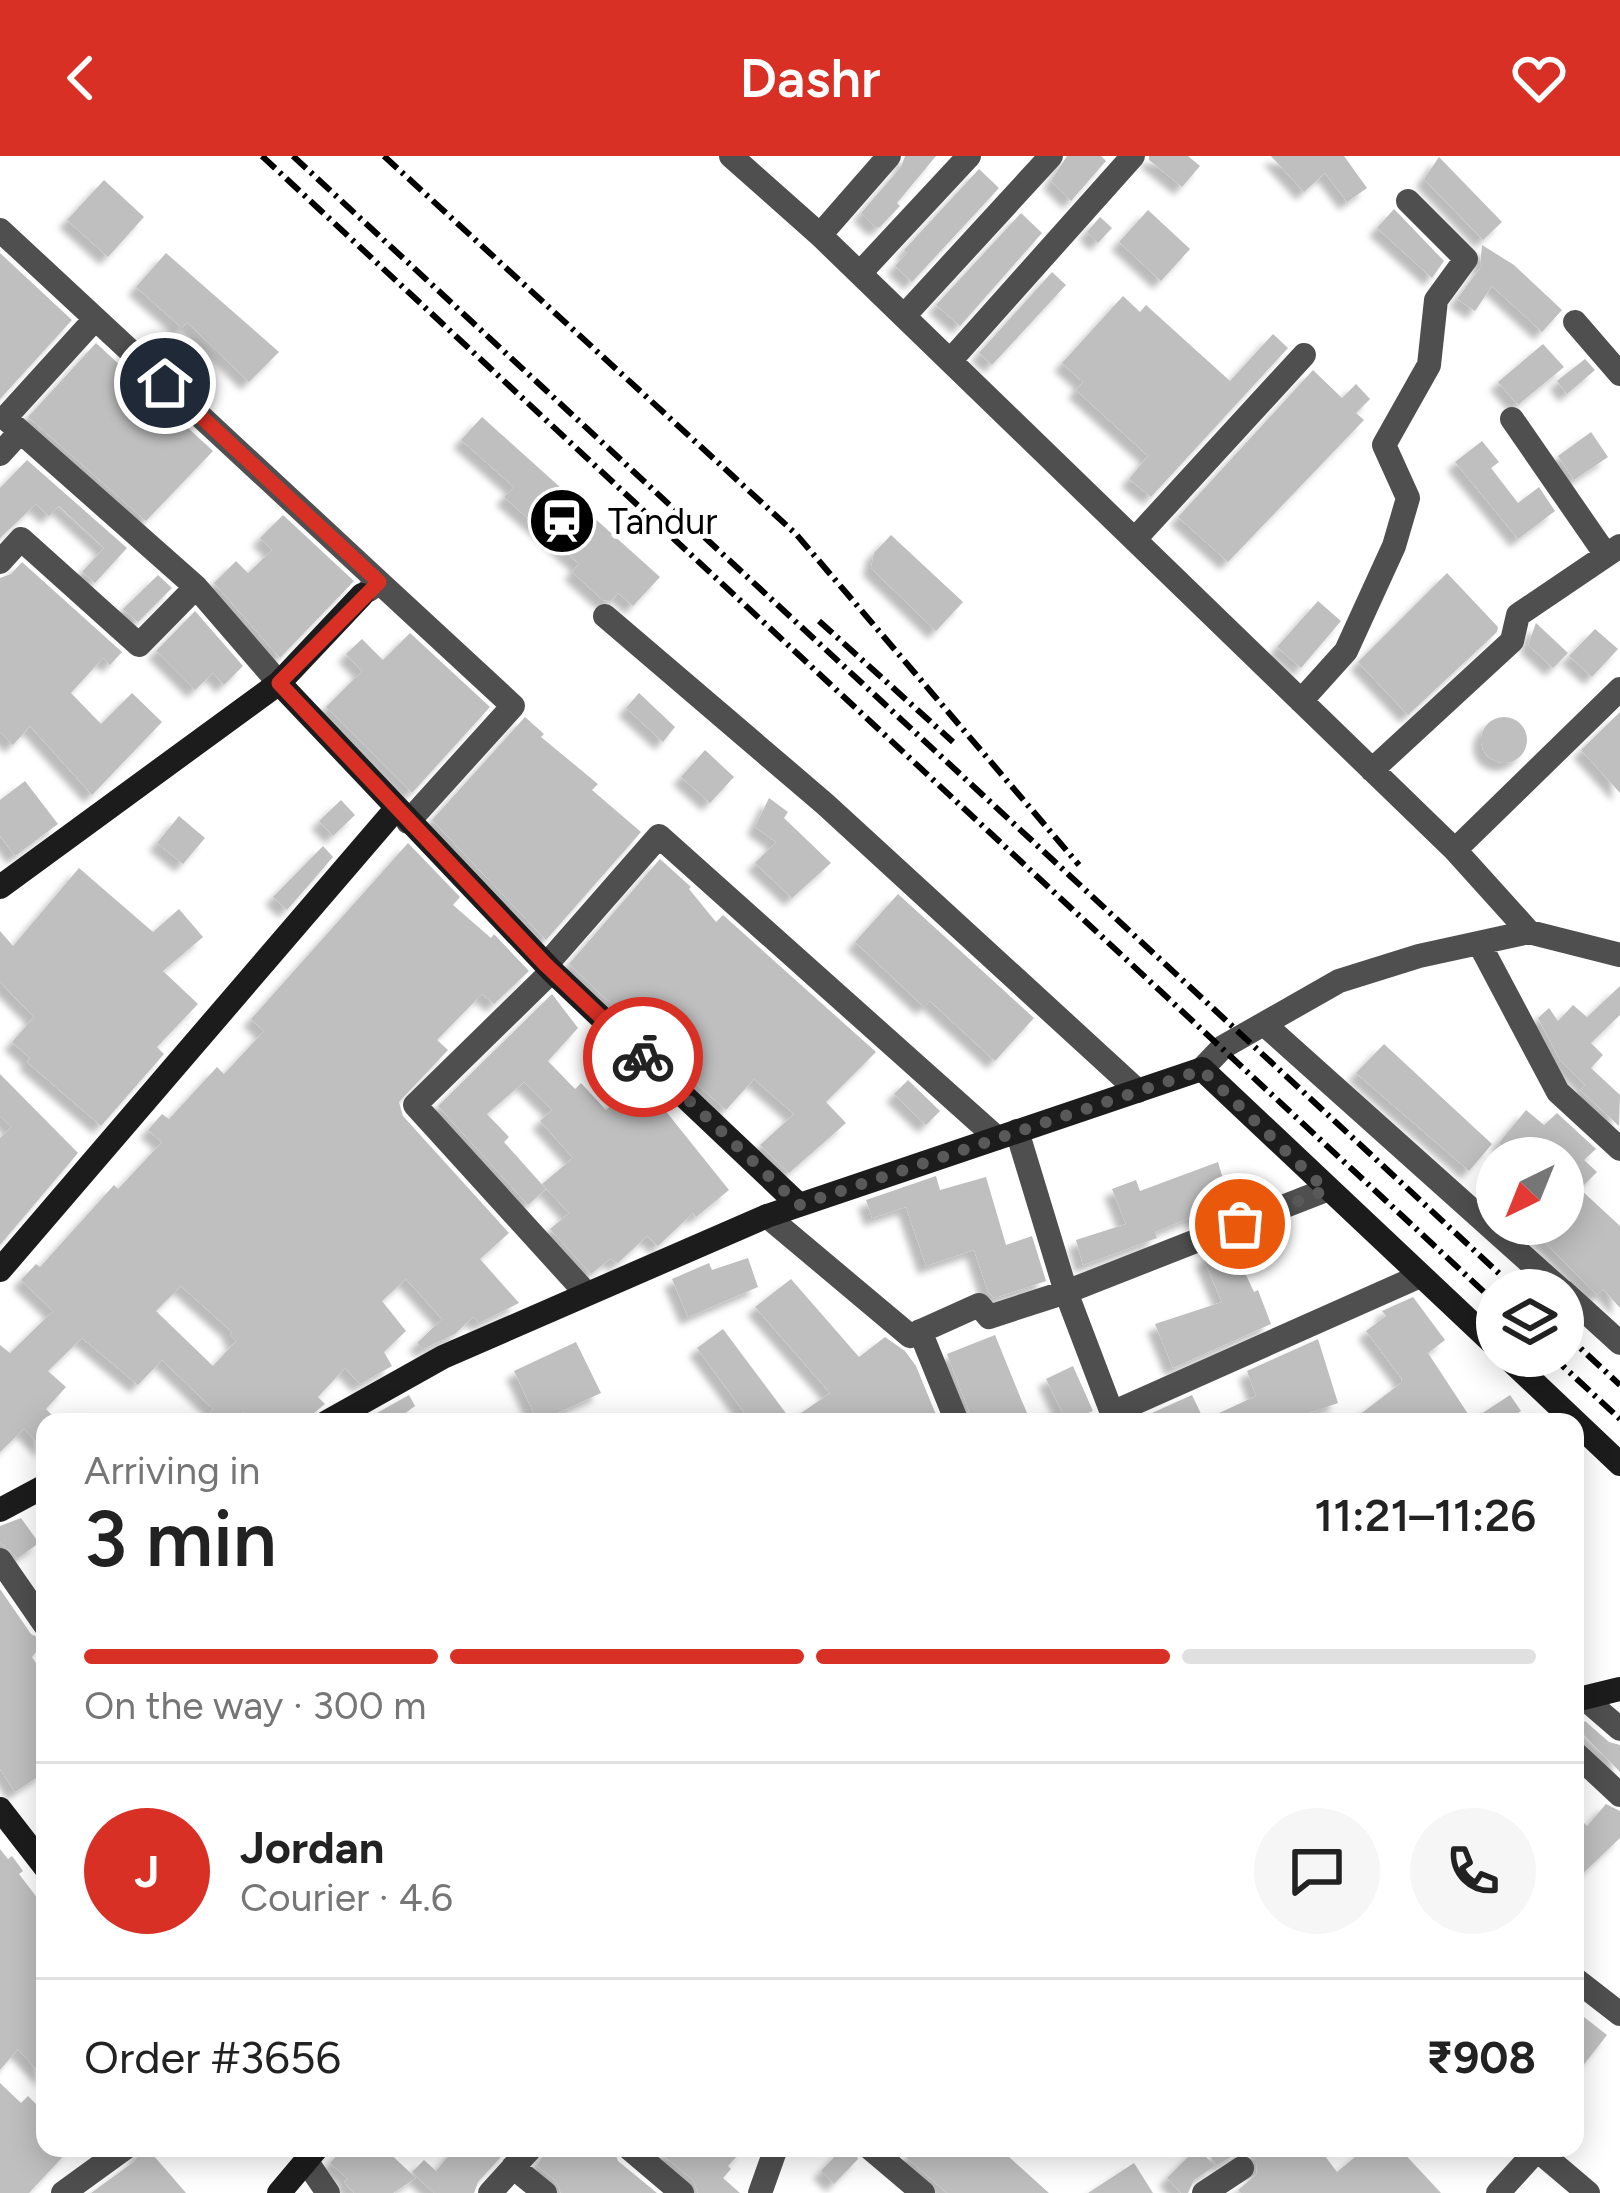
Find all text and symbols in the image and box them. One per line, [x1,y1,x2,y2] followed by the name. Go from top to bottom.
[48,45,114,111] icon: back
[1506,45,1572,111] icon: heart
[739,46,881,111] text: Dashr
[114,332,216,434] pin
[132,350,198,416] icon: home
[527,486,597,556] station icon: Tandur
[608,500,717,543] place label: Tandur
[583,997,703,1117] courier
[610,1024,676,1090] icon: bike
[1476,1137,1584,1245] north arrow
[1476,1137,1584,1377] map controls
[1189,1173,1291,1275] pin
[1207,1191,1273,1257] icon: bag
[1476,1269,1584,1377] button: layers
[84,1447,260,1494] text: Arriving in
[1314,1488,1536,1542] text: 11:21–11:26
[84,1492,277,1586] text: 3 min
[84,1682,427,1729] text: On the way · 300 m
[1254,1808,1380,1934] button: chat
[1410,1808,1536,1934] button: phone
[240,1820,384,1874] text: Jordan
[135,1844,159,1898] text: J
[240,1874,453,1921] text: Courier · 4.6
[84,2030,341,2084] text: Order #3656
[1426,2030,1536,2084] text: ₹908

